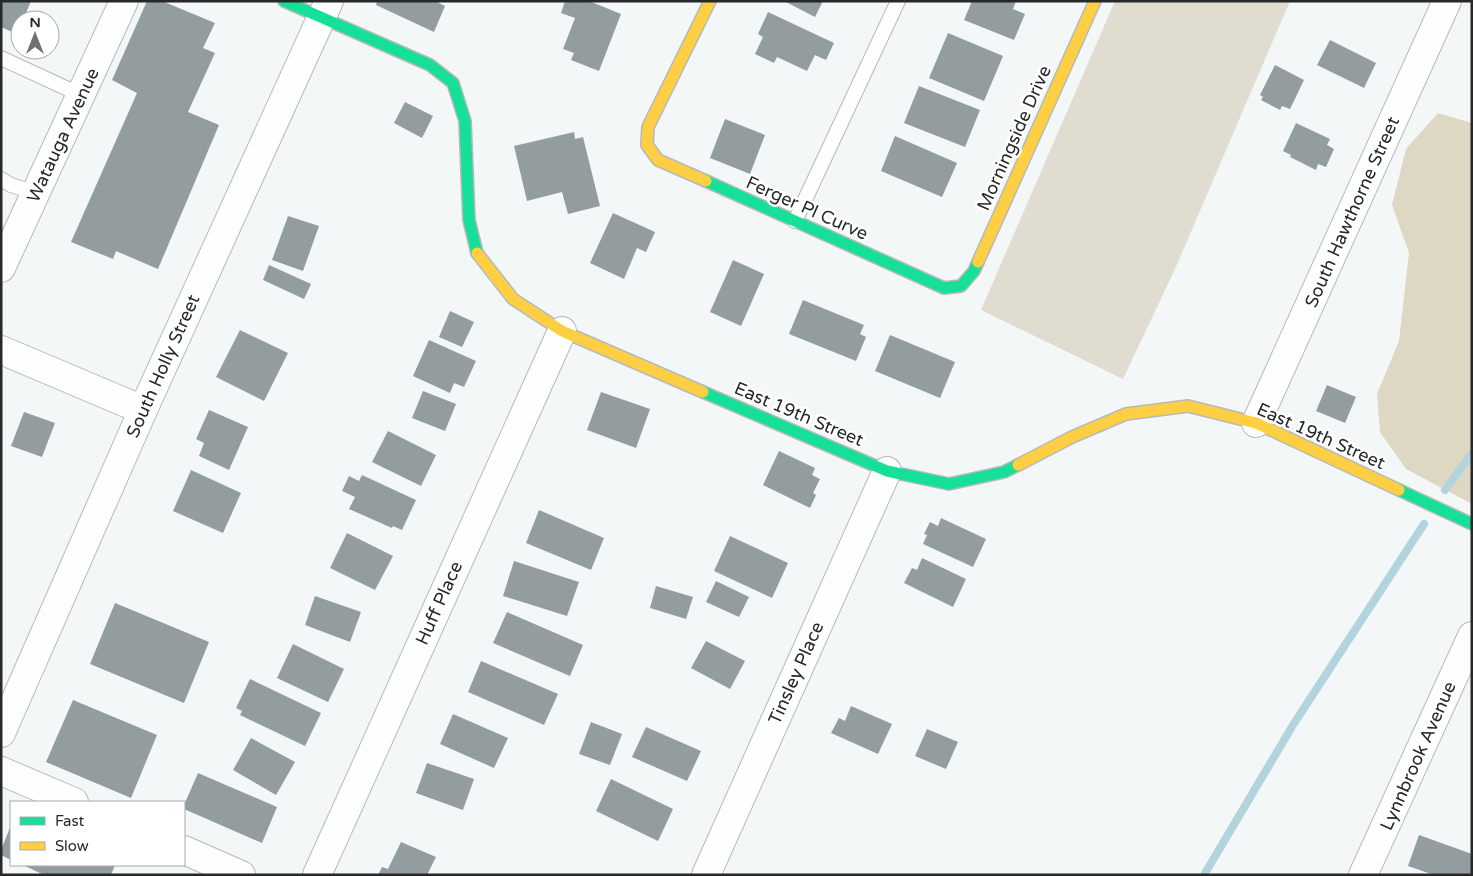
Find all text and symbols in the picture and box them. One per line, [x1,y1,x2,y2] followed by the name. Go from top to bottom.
[10,10,60,60] north arrow
[29,14,41,31] text: N
[972,62,1056,214] street label: Morningside Drive
[22,64,104,206] street label: Watauga Avenue
[1300,113,1404,311] street label: South Hawthorne Street
[743,171,871,245] street label: Ferger Pl Curve
[122,291,205,441] street label: South Holly Street
[731,377,867,451] street label: East 19th Street
[1253,398,1389,474] street label: East 19th Street
[411,558,467,648] street label: Huff Place
[764,618,828,728] street label: Tinsley Place
[1375,678,1461,834] street label: Lynnbrook Avenue
[10,801,185,866] legend
[55,812,85,830] text: Fast
[55,837,89,855] text: Slow

